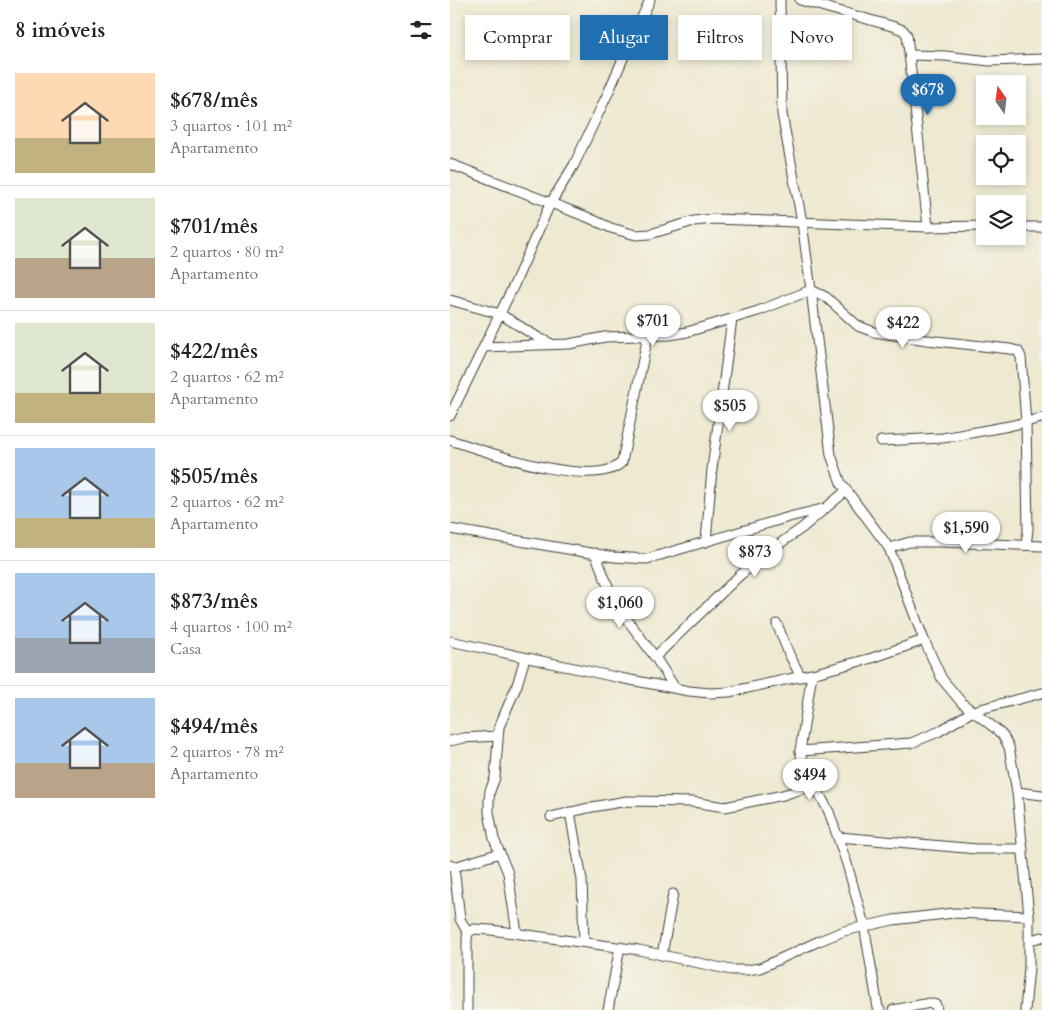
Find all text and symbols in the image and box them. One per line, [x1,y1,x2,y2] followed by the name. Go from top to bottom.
[465,15,570,60] chip: Comprar
[580,15,668,60] chip: Alugar
[678,15,762,60] chip: Filtros
[772,15,852,60] chip: Novo
[15,16,105,45] text: 8 imóveis
[407,16,435,44] icon: filters
[898,74,958,116] pin: $678
[976,75,1026,125] north arrow
[976,75,1026,245] map controls
[912,79,944,101] text: $678
[170,86,258,115] text: $678/mês
[55,93,115,153] icon: home
[170,115,292,137] text: 3 quartos · 101 m²
[976,135,1026,185] button: locate
[170,137,258,159] text: Apartamento
[976,195,1026,245] button: layers
[170,212,258,241] text: $701/mês
[55,218,115,278] icon: home
[170,241,284,263] text: 2 quartos · 80 m²
[170,263,258,285] text: Apartamento
[623,304,683,347] pin: $701
[873,306,933,349] pin: $422
[637,310,669,332] text: $701
[887,312,919,334] text: $422
[170,337,258,366] text: $422/mês
[55,343,115,403] icon: home
[170,366,284,388] text: 2 quartos · 62 m²
[170,388,258,410] text: Apartamento
[700,390,760,432] pin: $505
[714,395,746,417] text: $505
[170,462,258,491] text: $505/mês
[55,468,115,528] icon: home
[170,491,284,513] text: 2 quartos · 62 m²
[925,512,1007,554] pin: $1,590
[170,513,258,535] text: Apartamento
[943,517,989,539] text: $1,590
[725,536,785,578] pin: $873
[739,541,771,563] text: $873
[579,586,661,629] pin: $1,060
[170,587,258,616] text: $873/mês
[597,592,643,614] text: $1,060
[55,593,115,653] icon: home
[170,616,292,638] text: 4 quartos · 100 m²
[170,638,201,660] text: Casa
[170,712,258,741] text: $494/mês
[55,718,115,778] icon: home
[170,741,284,763] text: 2 quartos · 78 m²
[780,758,840,801] pin: $494
[170,763,258,785] text: Apartamento
[794,764,826,786] text: $494

